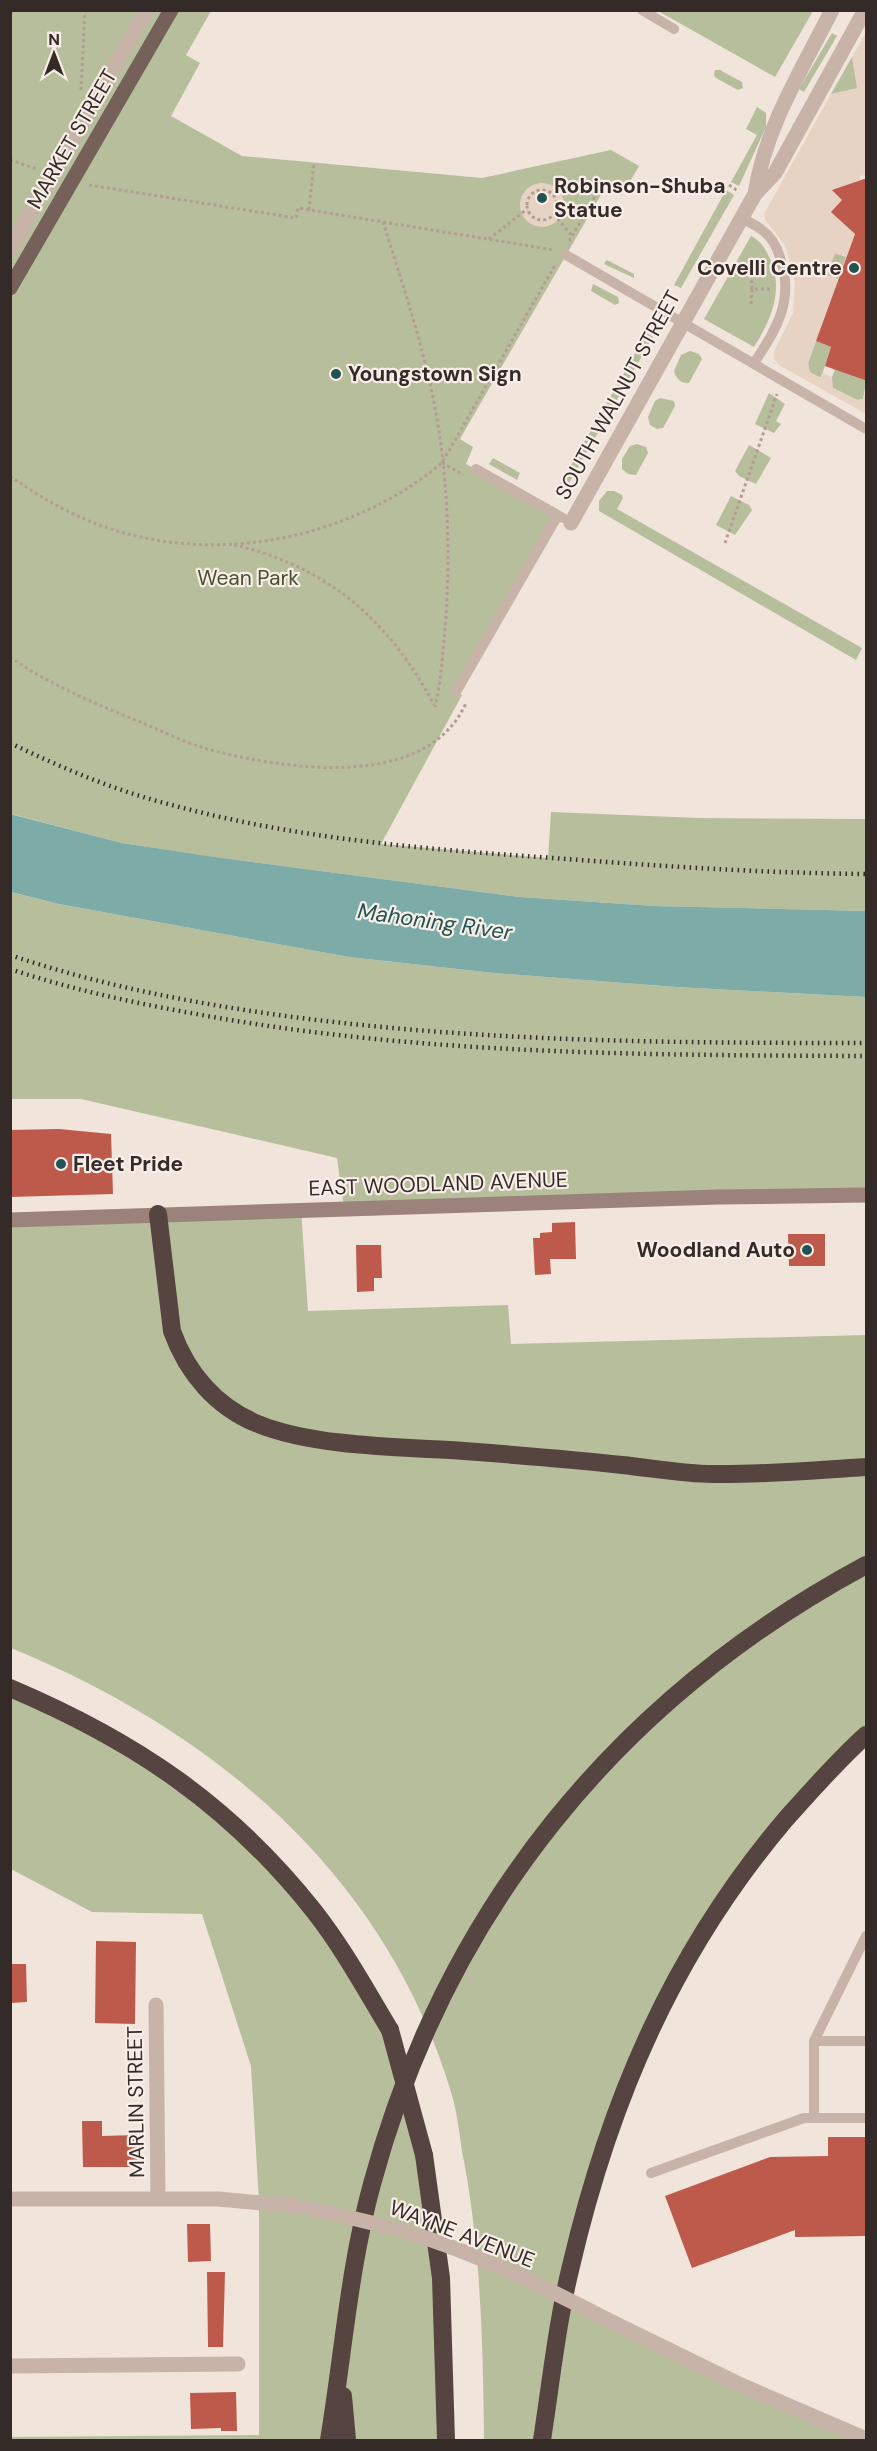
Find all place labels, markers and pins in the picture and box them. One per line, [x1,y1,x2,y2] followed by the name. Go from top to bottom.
[554,172,726,224] place label: Robinson-Shuba Statue
[535,191,549,205] marker: Robinson-Shuba Statue
[697,254,842,282] place label: Covelli Centre
[847,261,861,275] marker: Covelli Centre
[348,360,522,388] place label: Youngstown Sign
[329,367,343,381] marker: Youngstown Sign
[73,1150,183,1178] place label: Fleet Pride
[54,1157,68,1171] marker: Fleet Pride
[637,1236,795,1264] place label: Woodland Auto
[800,1243,814,1257] marker: Woodland Auto

